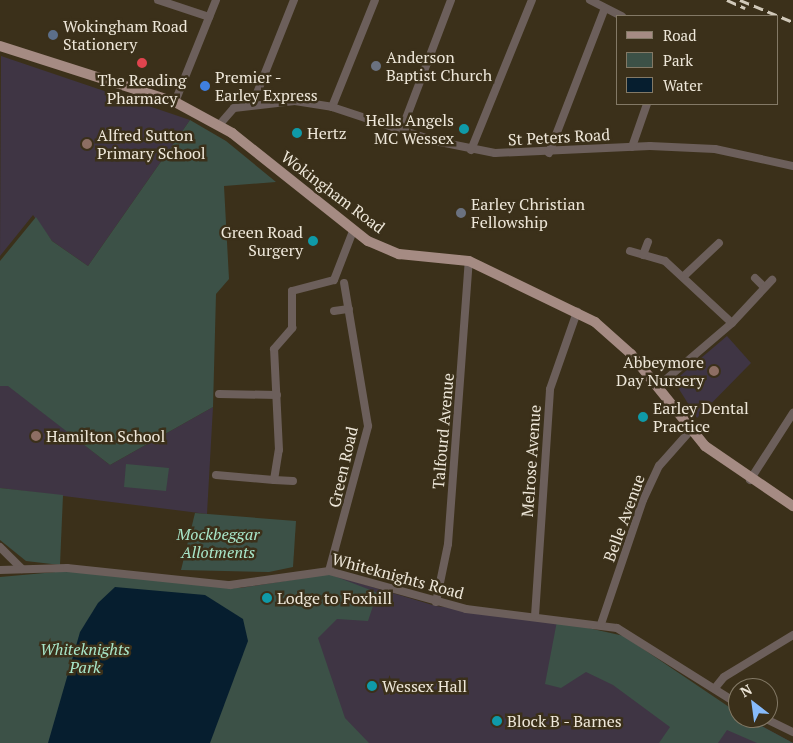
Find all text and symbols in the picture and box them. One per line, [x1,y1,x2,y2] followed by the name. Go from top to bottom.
[616,15,778,105] legend
[63,16,188,54] place label: Wokingham Road Stationery
[663,25,696,45] text: Road
[47,29,59,41] marker: Wokingham Road Stationery
[386,47,492,85] place label: Anderson Baptist Church
[663,50,693,70] text: Park
[136,57,148,69] marker: The Reading Pharmacy
[370,60,382,72] marker: Anderson Baptist Church
[215,67,318,105] place label: Premier - Earley Express
[98,70,186,108] place label: The Reading Pharmacy
[663,75,702,95] text: Water
[199,80,211,92] marker: Premier - Earley Express
[365,110,454,148] place label: Hells Angels MC Wessex
[307,123,347,143] place label: Hertz
[458,123,470,135] marker: Hells Angels MC Wessex
[97,125,206,163] place label: Alfred Sutton Primary School
[507,125,611,149] street label: St Peters Road
[291,127,303,139] marker: Hertz
[81,138,93,150] marker: Alfred Sutton Primary School
[277,147,389,237] street label: Wokingham Road
[471,194,585,232] place label: Earley Christian Fellowship
[455,207,467,219] marker: Earley Christian Fellowship
[221,222,303,260] place label: Green Road Surgery
[307,235,319,247] marker: Green Road Surgery
[616,352,704,390] place label: Abbeymore Day Nursery
[708,365,720,377] marker: Abbeymore Day Nursery
[428,372,458,490] street label: Talfourd Avenue
[653,398,749,436] place label: Earley Dental Practice
[517,404,545,518] street label: Melrose Avenue
[637,411,649,423] marker: Earley Dental Practice
[324,425,362,509] street label: Green Road
[46,426,165,446] place label: Hamilton School
[30,430,42,442] marker: Hamilton School
[599,472,649,564] street label: Belle Avenue
[177,524,259,562] park label: Mockbeggar Allotments
[330,549,466,603] street label: Whiteknights Road
[277,588,392,608] place label: Lodge to Foxhill
[261,592,273,604] marker: Lodge to Foxhill
[40,639,130,677] park label: Whiteknights Park
[382,676,467,696] place label: Wessex Hall
[728,678,778,728] north arrow
[366,680,378,692] marker: Wessex Hall
[736,680,755,701] text: N
[507,711,623,731] place label: Block B - Barnes
[491,715,503,727] marker: Block B - Barnes

